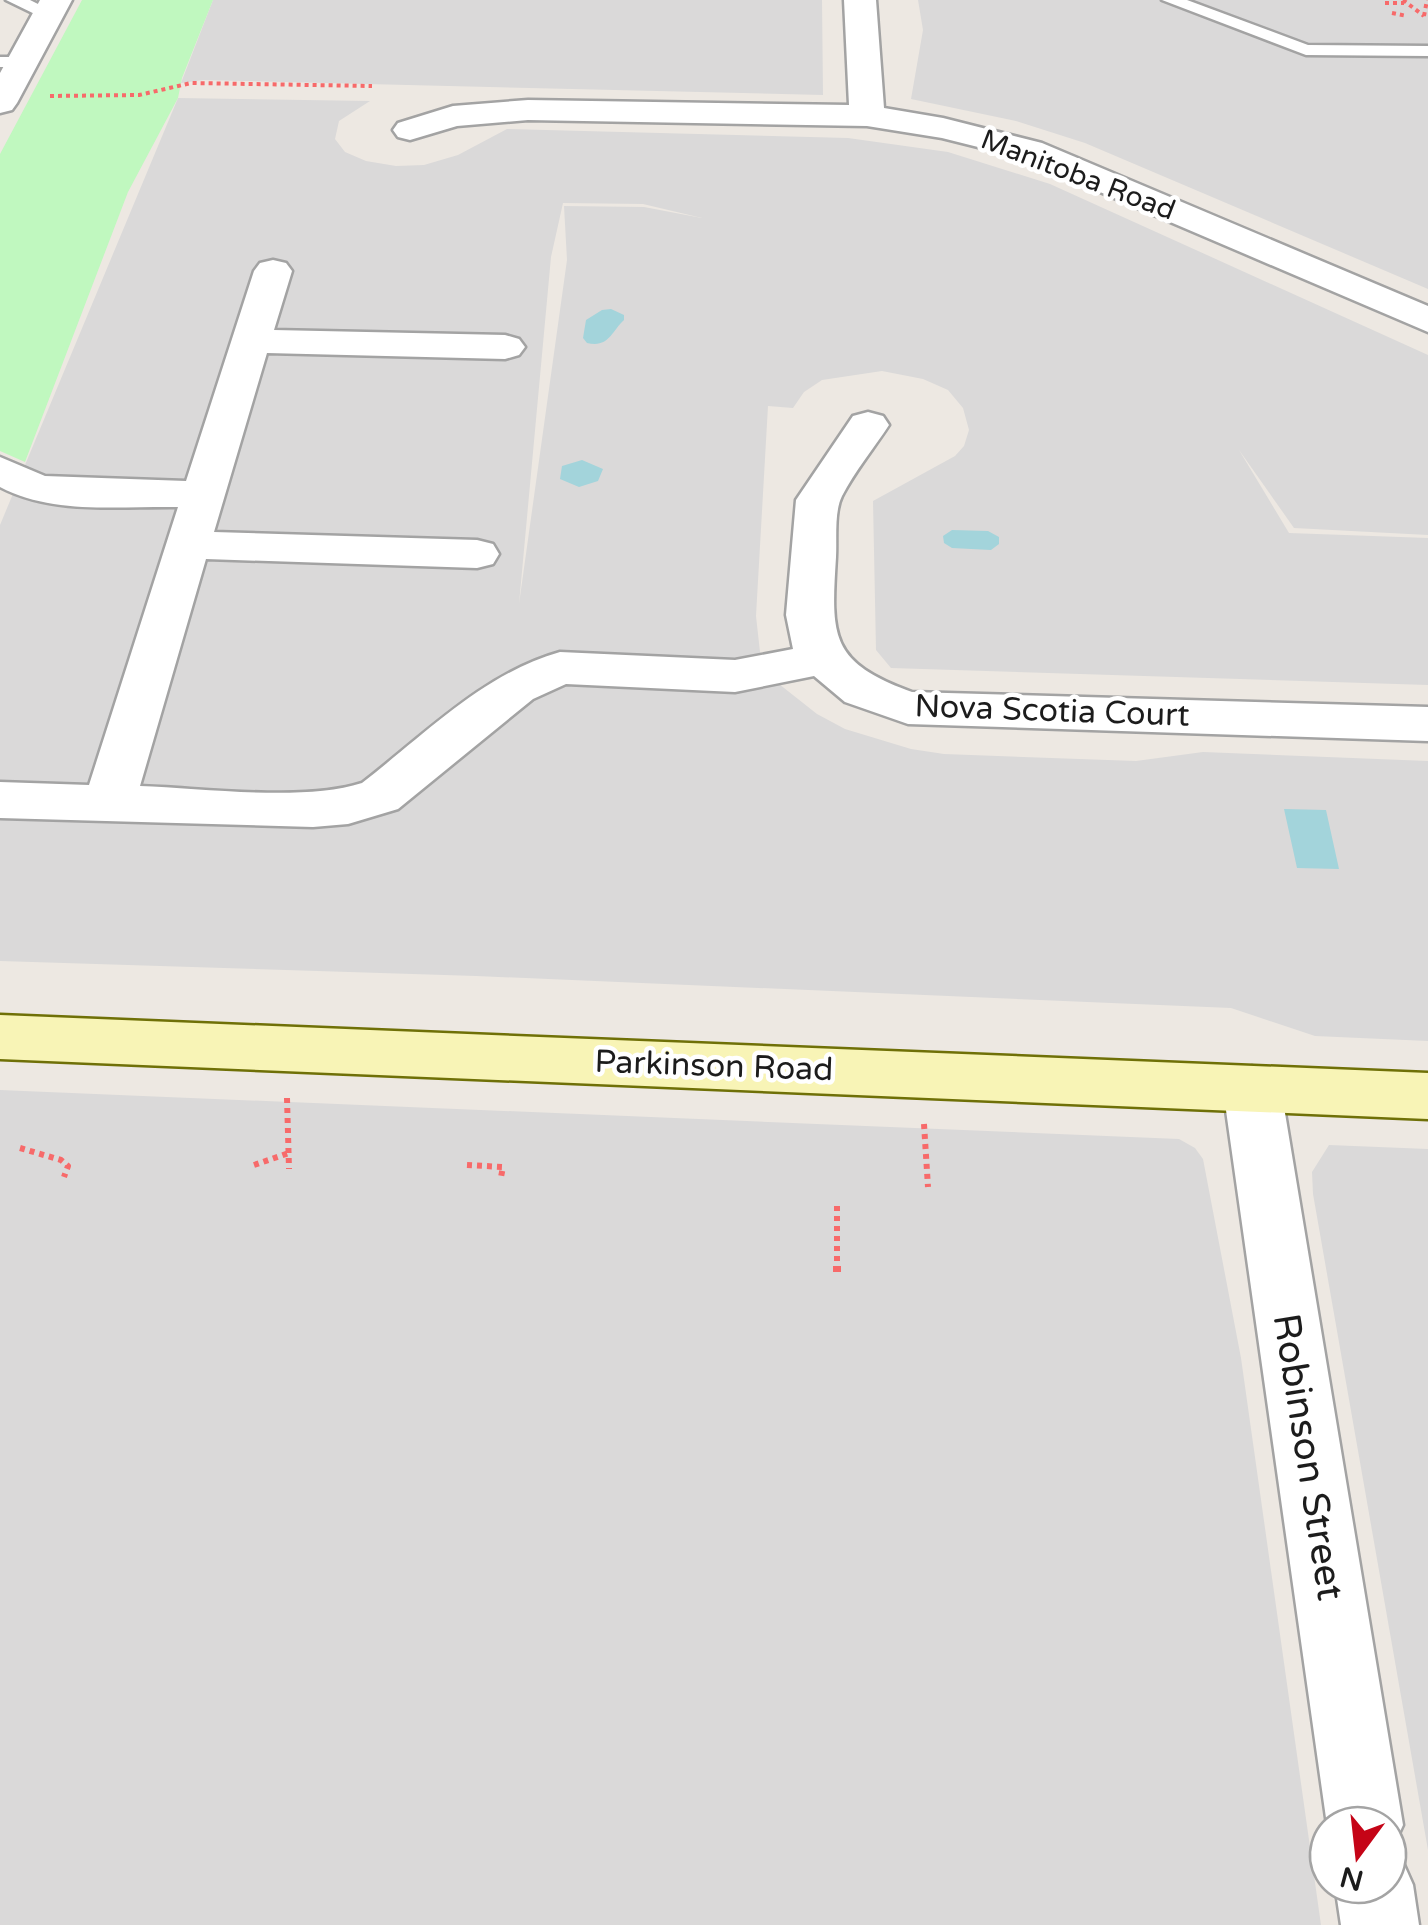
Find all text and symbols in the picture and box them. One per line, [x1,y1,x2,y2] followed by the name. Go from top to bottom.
[976,122,1180,228] street label: Manitoba Road
[914,687,1190,735] street label: Nova Scotia Court
[594,1043,834,1089] street label: Parkinson Road
[1263,1310,1353,1604] street label: Robinson Street
[1308,1805,1408,1905] north arrow
[1337,1859,1367,1898] text: N

